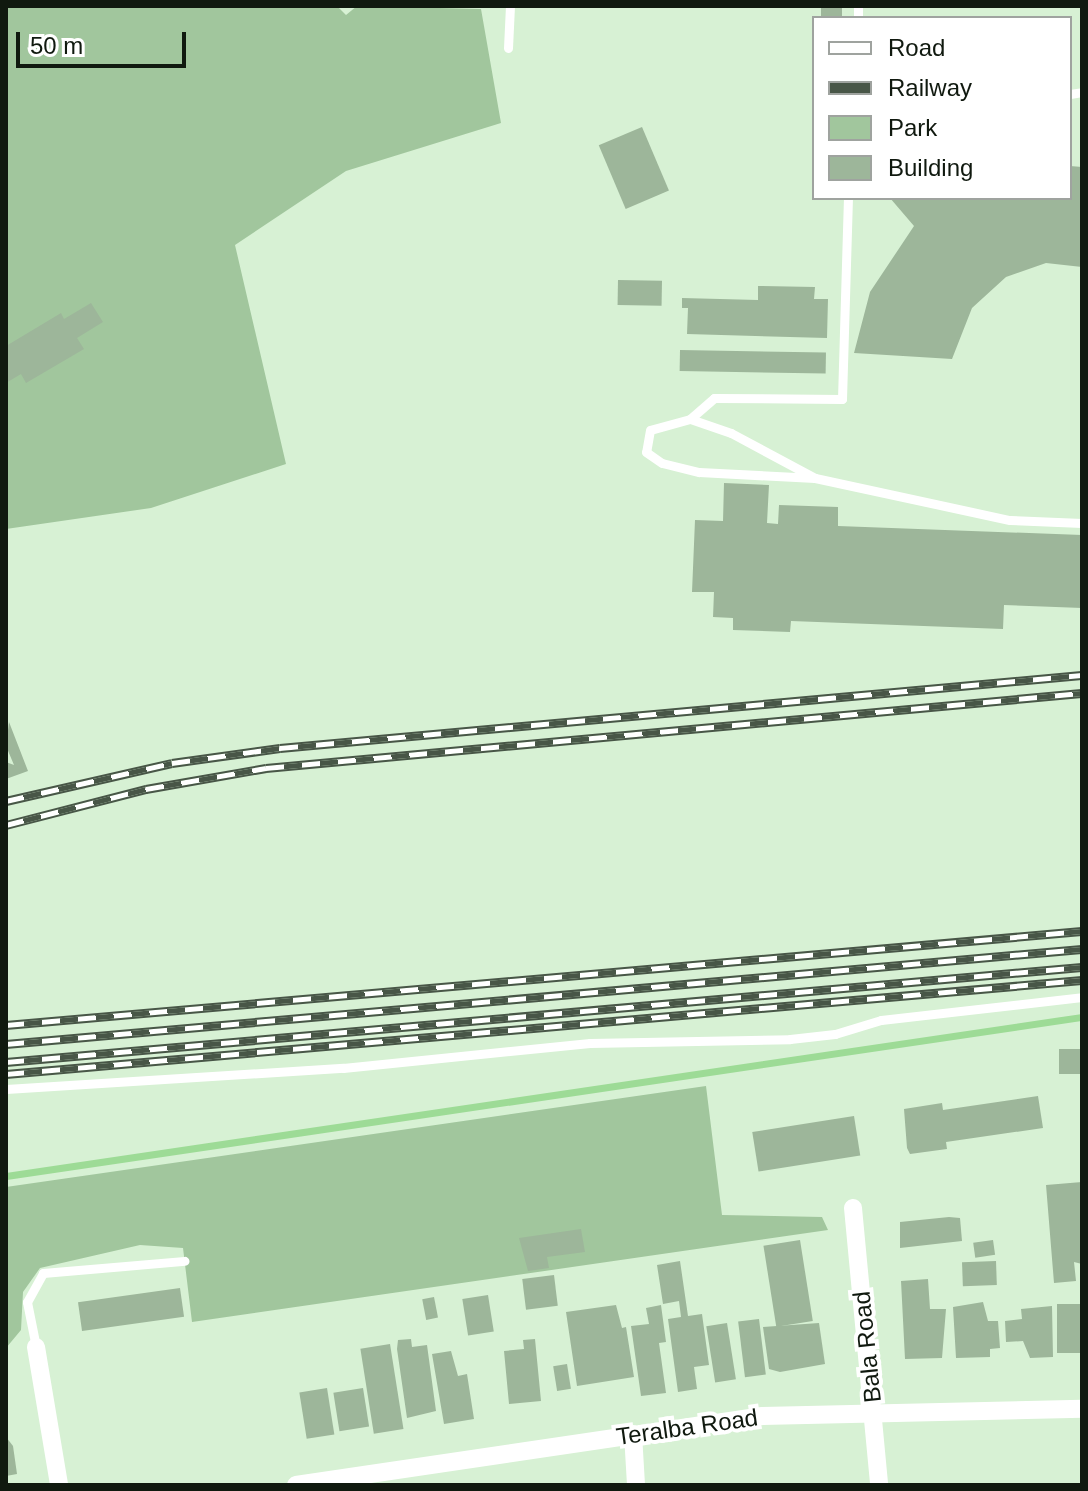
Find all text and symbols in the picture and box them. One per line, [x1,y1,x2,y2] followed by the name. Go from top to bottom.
[20,16,190,66] scale bar
[812,16,1072,200] legend
[30,32,83,59] text: 50 m
[888,34,945,61] text: Road
[888,74,972,101] text: Railway
[888,114,937,141] text: Park
[888,154,973,181] text: Building
[847,1290,887,1404] street label: Bala Road
[614,1403,760,1451] street label: Teralba Road

